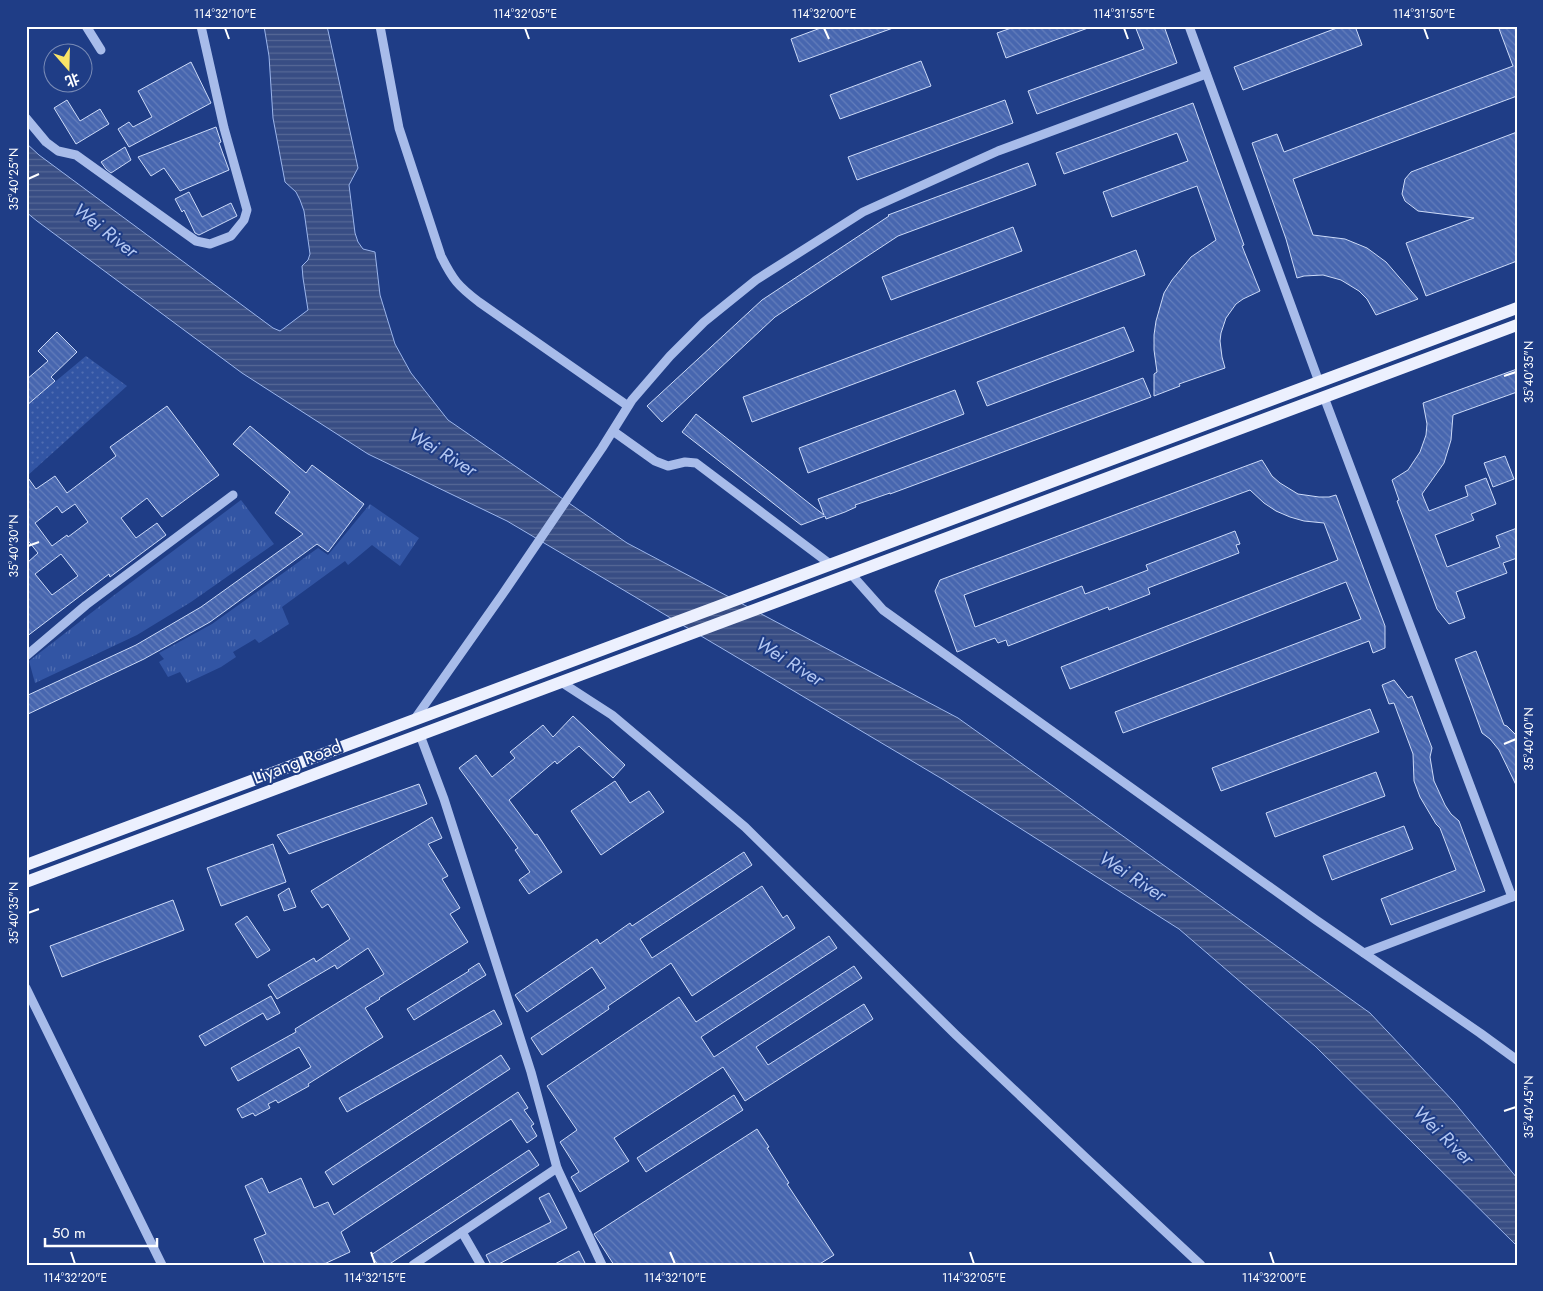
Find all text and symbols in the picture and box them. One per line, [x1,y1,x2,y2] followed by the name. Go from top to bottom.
[194,5,256,23] text: 114°32'10"E
[493,5,557,23] text: 114°32'05"E
[792,5,856,23] text: 114°32'00"E
[1093,5,1155,23] text: 114°31'55"E
[1393,5,1455,23] text: 114°31'50"E
[42,42,92,92] north arrow
[62,68,82,92] text: 北
[5,148,23,210] text: 35°40'25"N
[68,197,145,265] water label: Wei River
[1520,341,1538,403] text: 35°40'35"N
[403,421,483,484] water label: Wei River
[5,515,23,577] text: 35°40'30"N
[751,630,830,694] water label: Wei River
[1520,707,1538,771] text: 35°40'40"N
[249,733,345,791] street label: Liyang Road
[1094,845,1173,909] water label: Wei River
[5,882,23,944] text: 35°40'35"N
[1520,1076,1538,1138] text: 35°40'45"N
[1407,1099,1481,1172] water label: Wei River
[45,1216,158,1248] scale bar
[52,1222,86,1244] text: 50 m
[43,1269,107,1287] text: 114°32'20"E
[344,1269,406,1287] text: 114°32'15"E
[644,1269,706,1287] text: 114°32'10"E
[942,1269,1006,1287] text: 114°32'05"E
[1242,1269,1306,1287] text: 114°32'00"E

